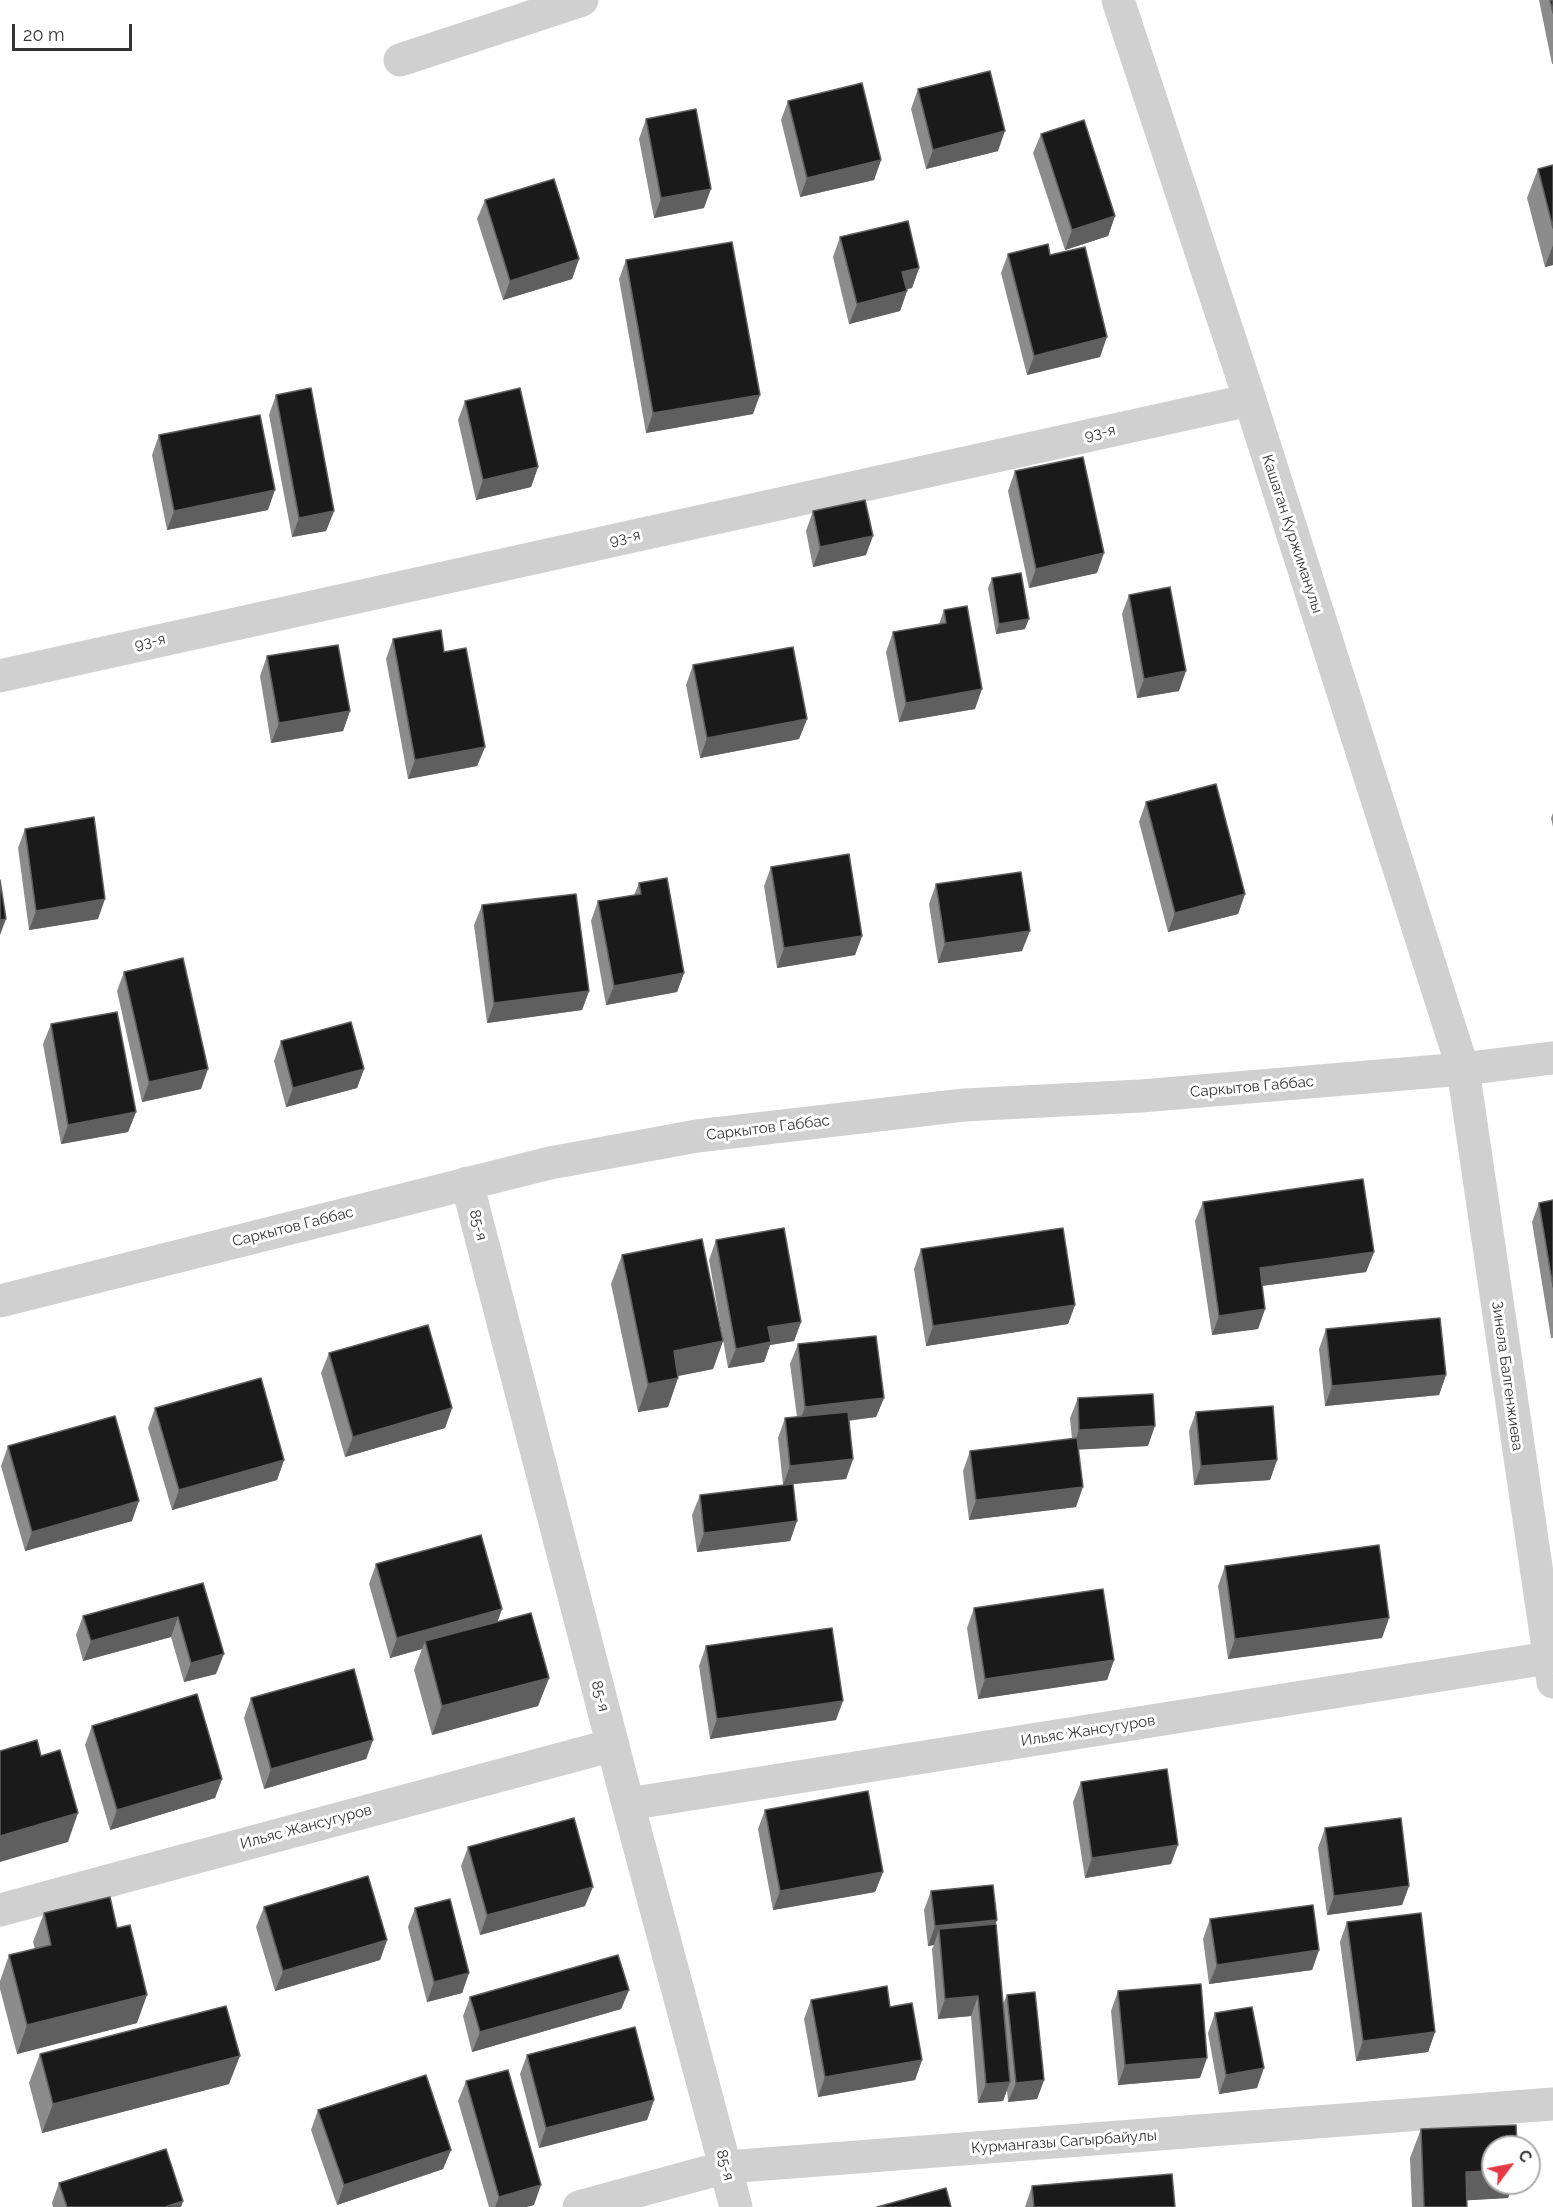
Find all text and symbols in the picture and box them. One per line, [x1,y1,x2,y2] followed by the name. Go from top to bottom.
[15,12,135,50] scale bar
[23,24,65,45] text: 20 m
[1083,421,1117,445] street label: 93-я
[1258,452,1326,616] street label: Кашаган Куржиманулы
[608,526,642,550] street label: 93-я
[133,630,167,654] street label: 93-я
[1189,1073,1315,1101] street label: Саркытов Габбас
[705,1111,831,1145] street label: Саркытов Габбас
[231,1203,355,1251] street label: Саркытов Габбас
[465,1208,491,1242] street label: 85-я
[1488,1300,1526,1452] street label: Зинела Балгенжиева
[587,1679,613,1713] street label: 85-я
[1020,1712,1156,1750] street label: Ильяс Жансугуров
[238,1801,374,1853] street label: Ильяс Жансугуров
[971,2127,1157,2157] street label: Курмангазы Сагырбайулы
[1481,2135,1541,2195] north arrow
[1514,2147,1536,2166] text: С
[712,2148,738,2182] street label: 85-я

